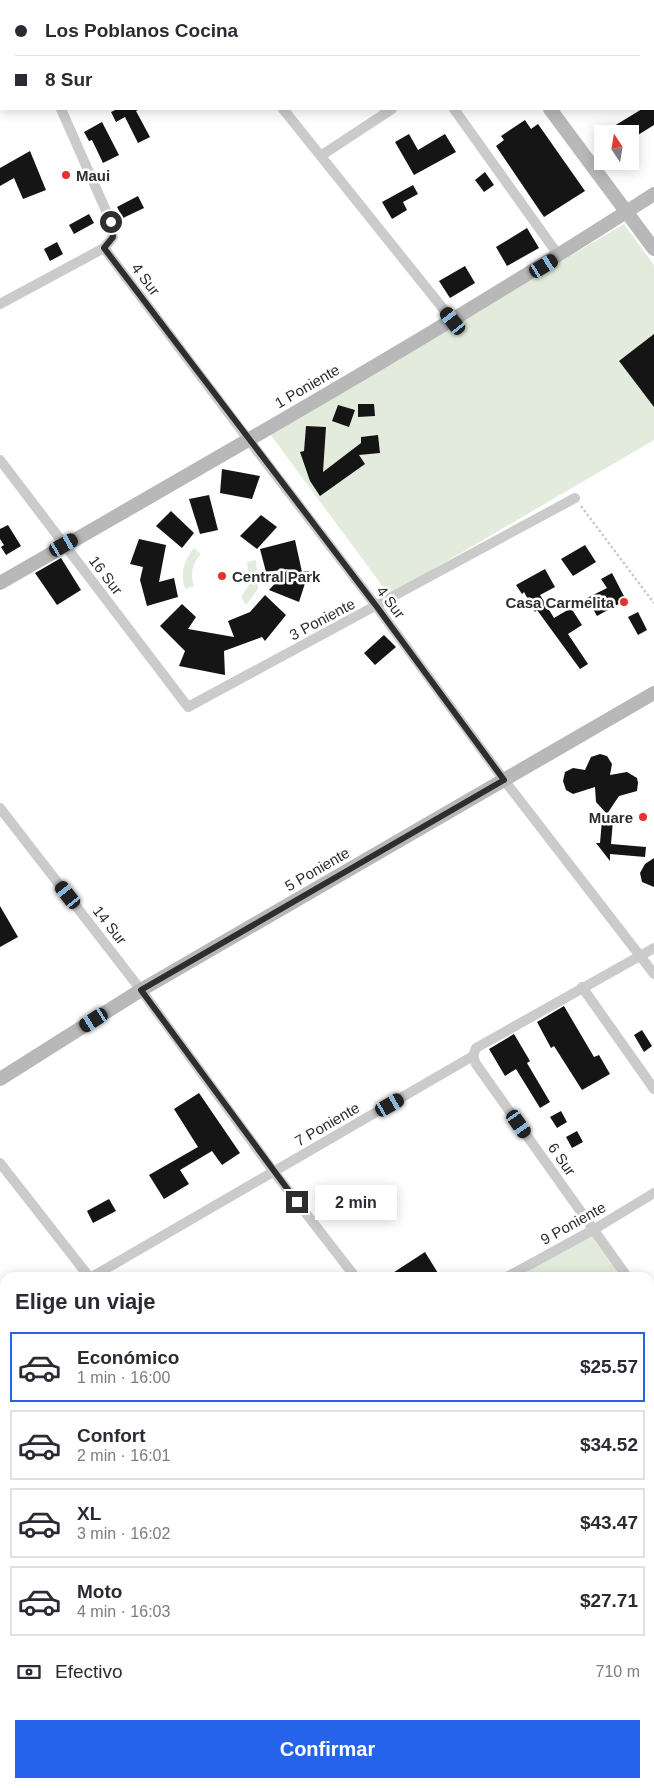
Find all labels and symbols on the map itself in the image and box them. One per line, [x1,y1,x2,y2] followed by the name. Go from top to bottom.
[594,125,639,170] north arrow
[76,167,110,184] place label: Maui
[60,169,72,181] marker: Maui
[100,211,122,233] route start
[527,252,560,280] car
[128,260,164,298] street label: 4 Sur
[437,305,468,337] car
[272,361,342,411] street label: 1 Poniente
[47,531,80,559] car
[86,552,126,598] street label: 16 Sur
[232,568,321,585] place label: Central Park
[216,570,228,582] marker: Central Park
[373,583,409,621] street label: 4 Sur
[506,594,615,611] place label: Casa Carmelita
[286,595,358,643] street label: 3 Poniente
[618,596,630,608] marker: Casa Carmelita
[589,809,633,826] place label: Muare
[637,811,649,823] marker: Muare
[282,844,352,894] street label: 5 Poniente
[52,879,83,911] car
[90,902,130,948] street label: 14 Sur
[77,1006,110,1034] car
[373,1091,406,1119] car
[292,1099,362,1149] street label: 7 Poniente
[504,1107,533,1141] car
[545,1139,579,1179] street label: 6 Sur
[314,1184,397,1220] callout: 2 min
[286,1191,308,1213] route end
[538,1198,608,1248] street label: 9 Poniente

